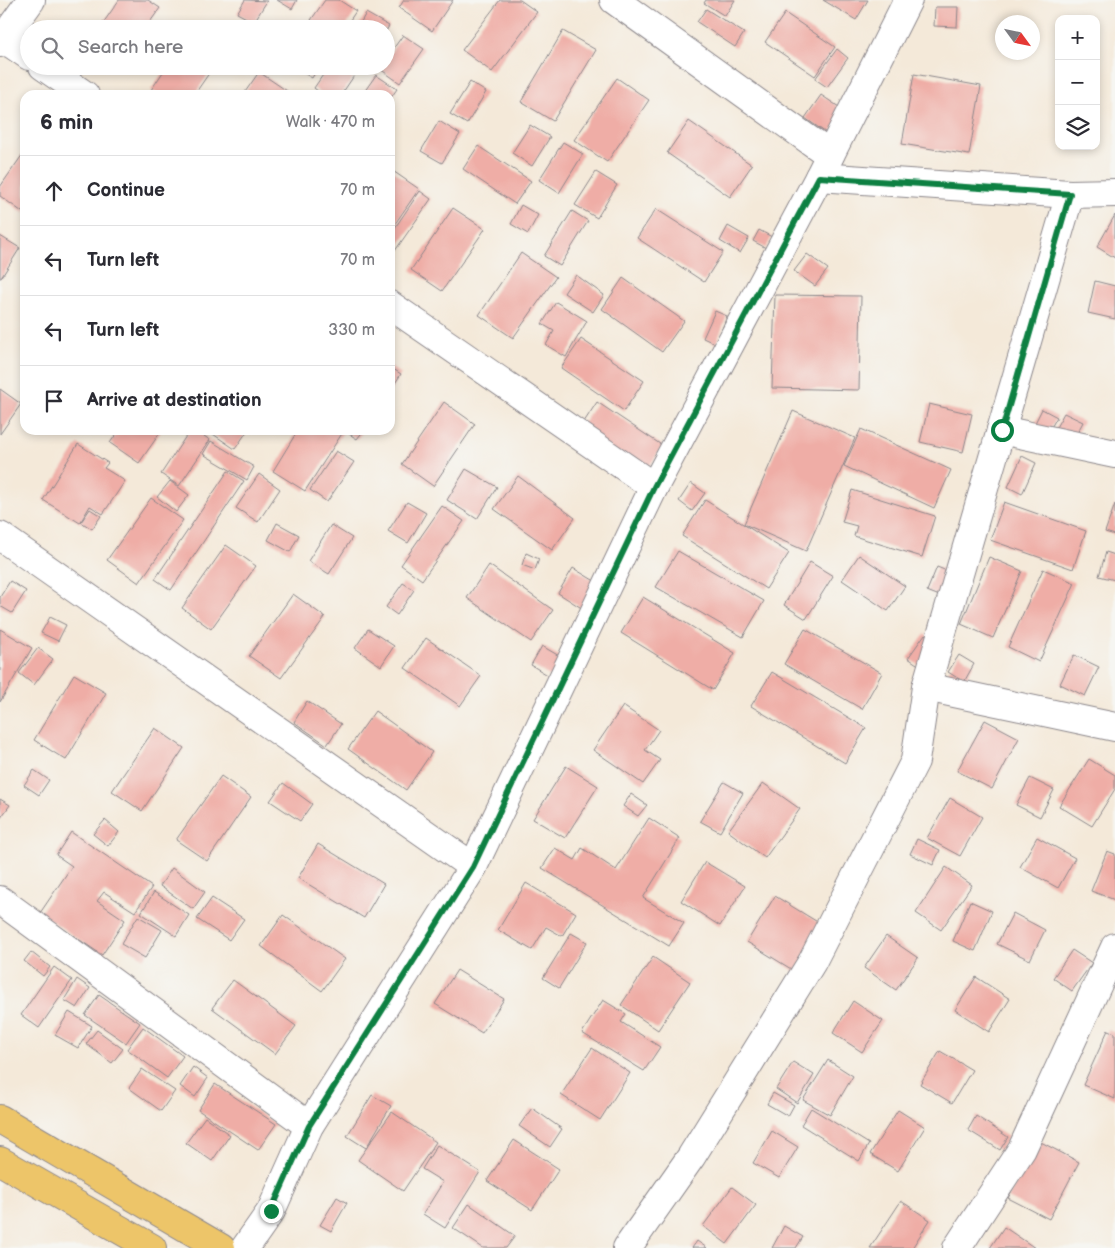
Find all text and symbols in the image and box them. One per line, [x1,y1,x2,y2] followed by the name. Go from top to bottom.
[995,15,1040,60] north arrow
[1055,15,1100,150] map controls
[1055,15,1100,60] button: +
[20,20,395,75] search box
[38,34,66,62] icon: search
[78,36,183,59] text: Search here
[1055,60,1100,105] button: −
[1055,105,1100,150] button: layers
[40,110,93,135] text: 6 min
[286,113,375,132] text: Walk · 470 m
[40,177,68,205] icon: ahead
[87,179,165,202] text: Continue
[340,181,375,200] text: 70 m
[40,247,68,275] icon: left
[87,249,159,272] text: Turn left
[340,251,375,270] text: 70 m
[40,317,68,345] icon: left
[87,319,159,342] text: Turn left
[328,321,375,340] text: 330 m
[40,387,68,415] icon: arrive
[87,389,262,412] text: Arrive at destination
[991,419,1014,442] route start
[260,1200,283,1223] route end

